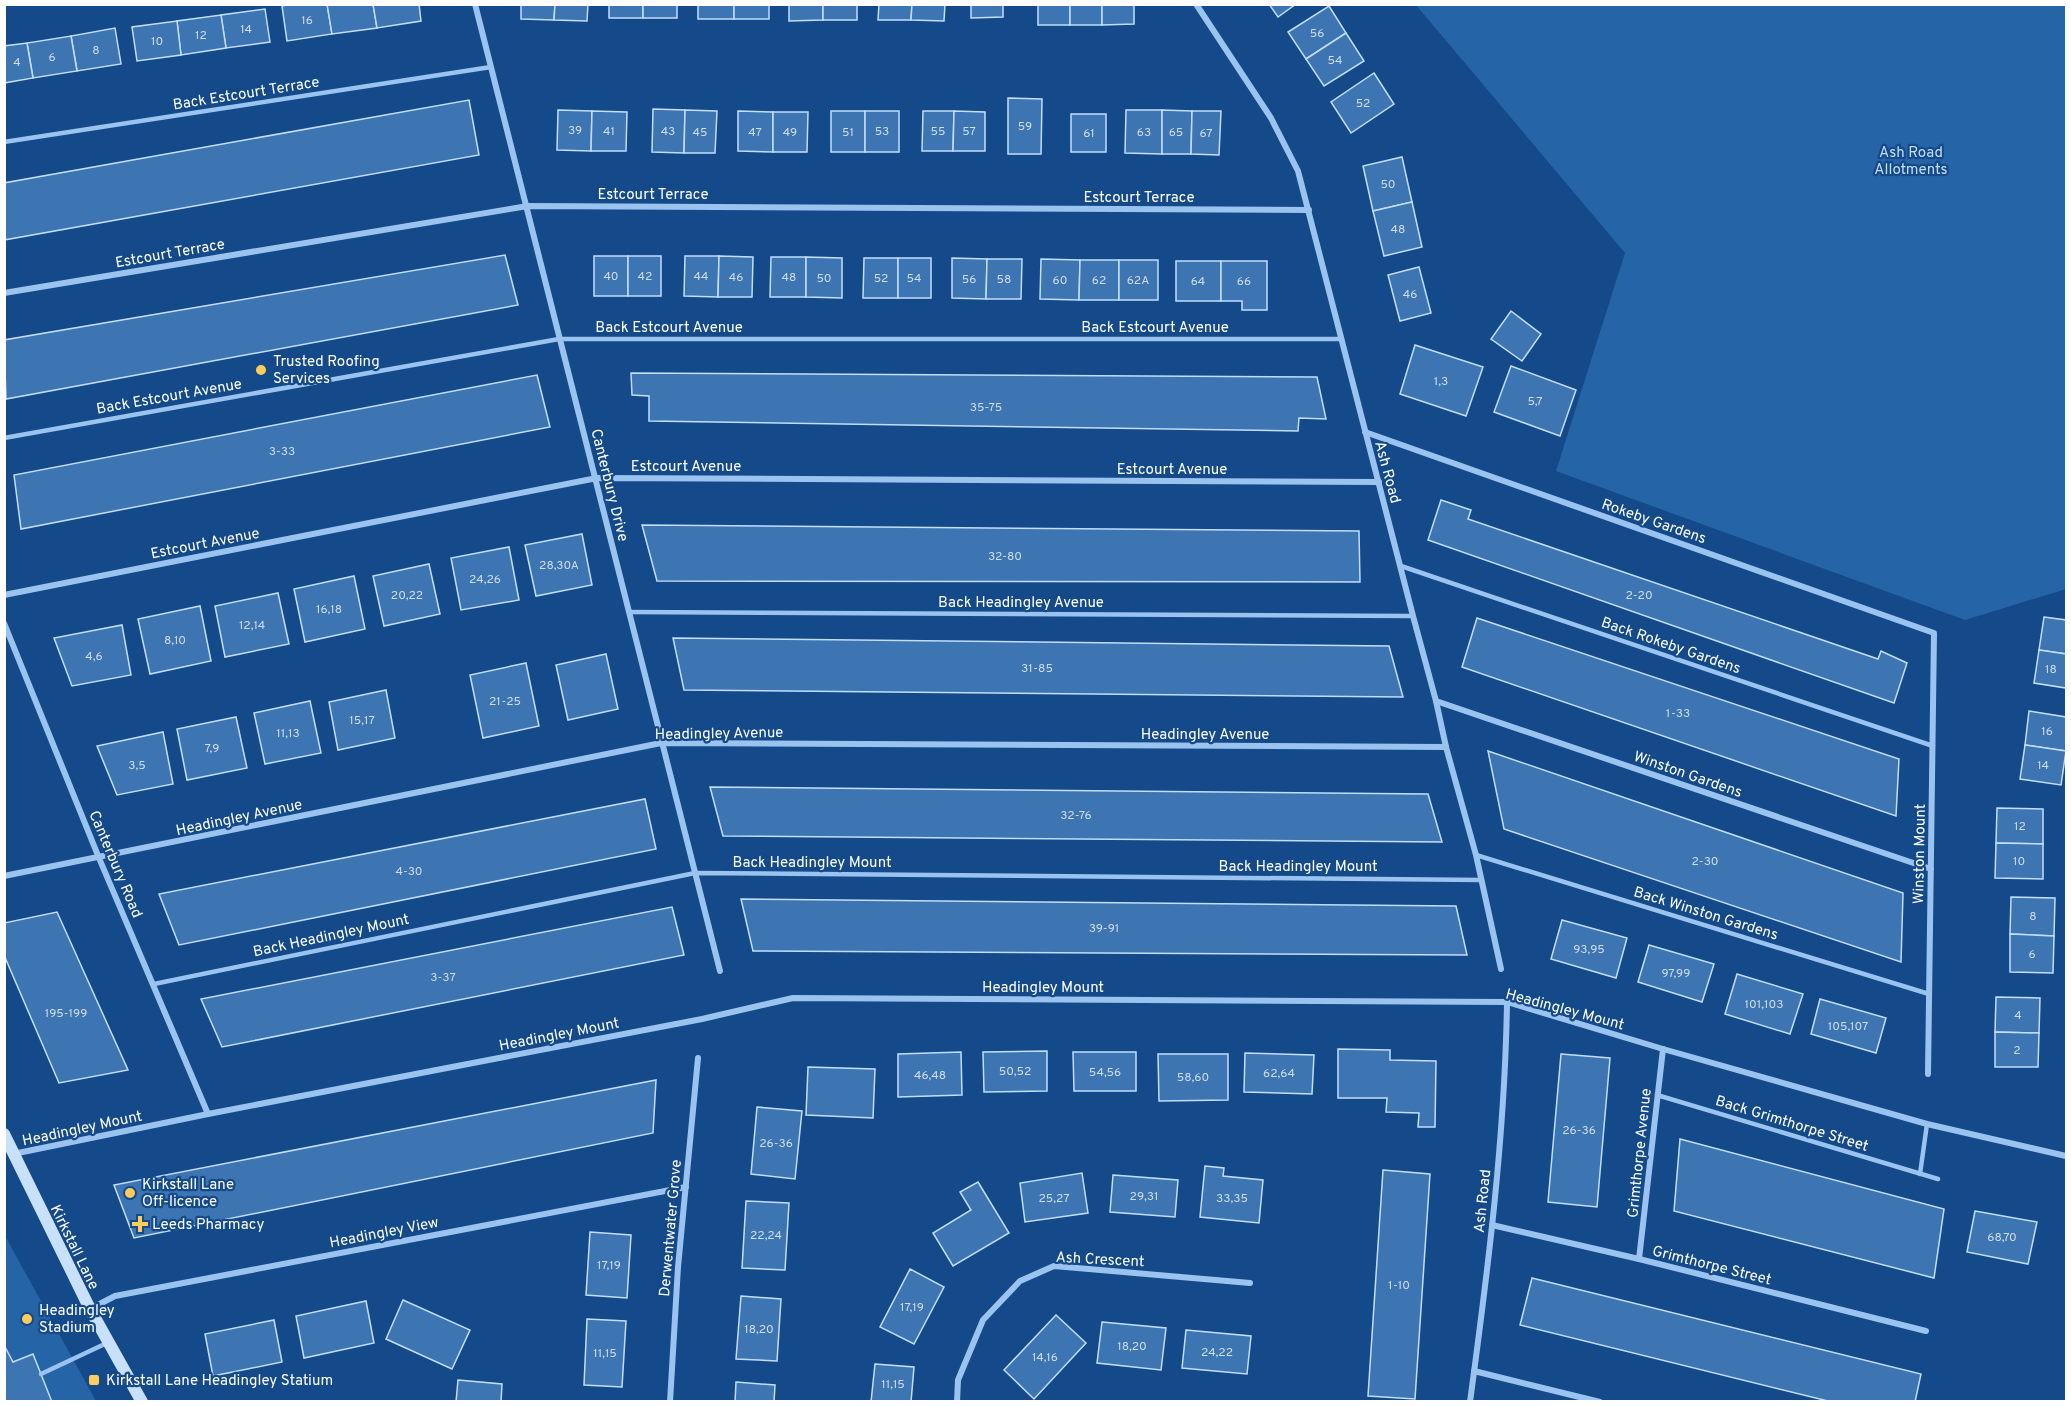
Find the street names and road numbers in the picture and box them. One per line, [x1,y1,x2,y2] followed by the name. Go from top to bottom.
[172,74,321,115] street label: Back Estcourt Terrace
[597,186,709,205] street label: Estcourt Terrace
[1083,189,1195,208] street label: Estcourt Terrace
[114,235,227,273] street label: Estcourt Terrace
[595,319,743,338] street label: Back Estcourt Avenue
[1081,319,1229,338] street label: Back Estcourt Avenue
[95,375,244,420] street label: Back Estcourt Avenue
[585,427,632,544] street label: Canterbury Drive
[1369,439,1404,506] street label: Ash Road
[631,458,741,477] street label: Estcourt Avenue
[1117,461,1227,480] street label: Estcourt Avenue
[1599,496,1708,549] street label: Rokeby Gardens
[149,525,261,564] street label: Estcourt Avenue
[938,594,1104,613] street label: Back Headingley Avenue
[1598,614,1743,679] street label: Back Rokeby Gardens
[655,724,784,745] street label: Headingley Avenue
[1141,726,1269,745] street label: Headingley Avenue
[1631,748,1744,803] street label: Winston Gardens
[174,796,304,841] street label: Headingley Avenue
[1910,804,1931,904] street label: Winston Mount
[83,808,146,921] street label: Canterbury Road
[732,854,892,873] street label: Back Headingley Mount
[1218,858,1378,877] street label: Back Headingley Mount
[1631,883,1780,945] street label: Back Winston Gardens
[252,911,411,962] street label: Back Headingley Mount
[982,979,1104,998] street label: Headingley Mount
[1503,985,1626,1035] street label: Headingley Mount
[498,1015,621,1056] street label: Headingley Mount
[1624,1087,1657,1219] street label: Grimthorpe Avenue
[1713,1092,1870,1157] street label: Back Grimthorpe Street
[21,1107,144,1151] street label: Headingley Mount
[656,1159,687,1298] street label: Derwentwater Grove
[1471,1168,1496,1234] street label: Ash Road
[45,1202,102,1293] street label: Kirkstall Lane
[328,1214,441,1253] street label: Headingley View
[1650,1242,1773,1290] street label: Grimthorpe Street
[1055,1249,1145,1272] street label: Ash Crescent

